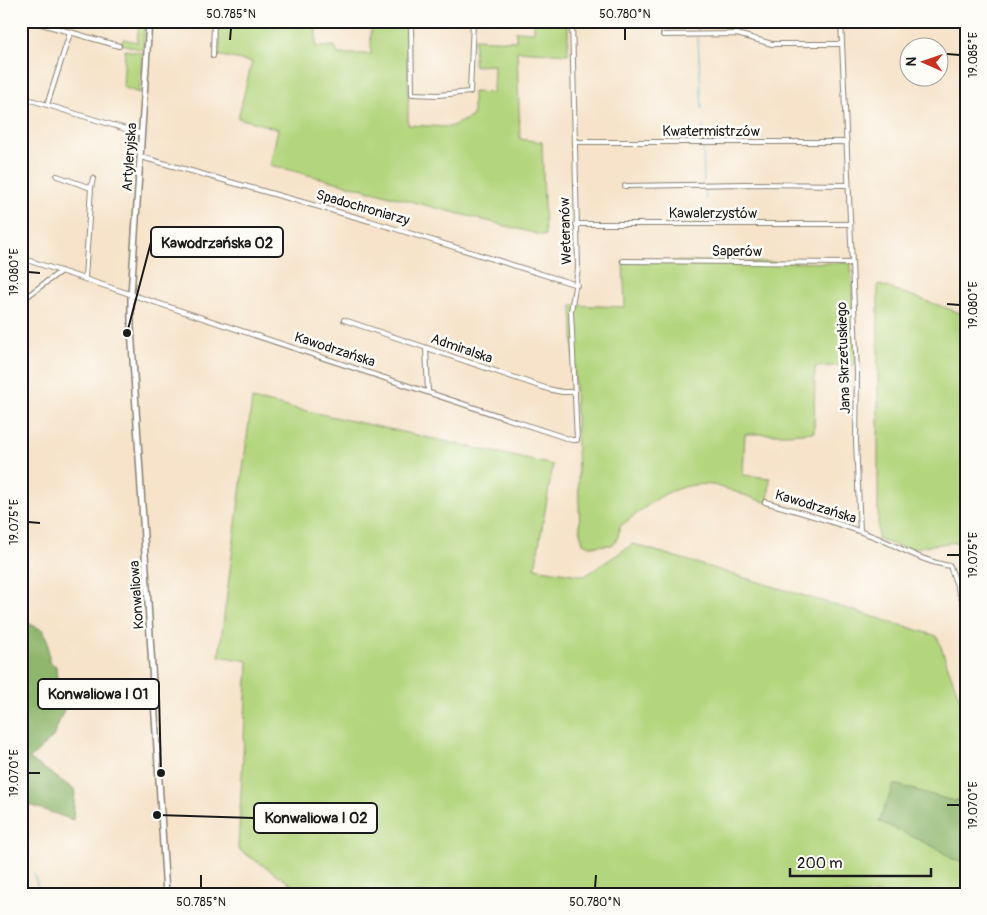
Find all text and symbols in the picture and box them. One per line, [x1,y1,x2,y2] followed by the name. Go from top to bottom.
[206,7,256,22] text: 50.785°N
[599,7,651,22] text: 50.780°N
[966,32,981,78] text: 19.085°E
[900,38,950,88] north arrow
[903,57,920,67] text: N
[119,122,140,192] street label: Artyleryjska
[662,123,760,140] street label: Kwatermistrzów
[314,186,412,229] street label: Spadochroniarzy
[556,196,575,265] street label: Weteranów
[669,205,758,222] street label: Kawalerzystów
[151,227,283,257] callout: Kawodrzańska 02
[161,234,273,253] text: Kawodrzańska 02
[712,243,763,260] street label: Saperów
[7,248,22,296] text: 19.080°E
[966,281,981,329] text: 19.080°E
[833,301,854,414] street label: Jana Skrzetuskiego
[292,328,378,371] street label: Kawodrzańska
[429,330,495,367] street label: Admiralska
[773,486,859,527] street label: Kawodrzańska
[7,499,22,545] text: 19.075°E
[966,532,981,578] text: 19.075°E
[126,560,147,630] street label: Konwaliowa
[38,679,159,709] callout: Konwaliowa I 01
[48,685,148,704] text: Konwaliowa I 01
[7,749,22,797] text: 19.070°E
[966,781,981,829] text: 19.070°E
[254,803,377,833] callout: Konwaliowa I 02
[264,809,368,828] text: Konwaliowa I 02
[790,845,931,877] scale bar
[797,854,842,873] text: 200 m
[176,895,226,910] text: 50.785°N
[569,895,621,910] text: 50.780°N

